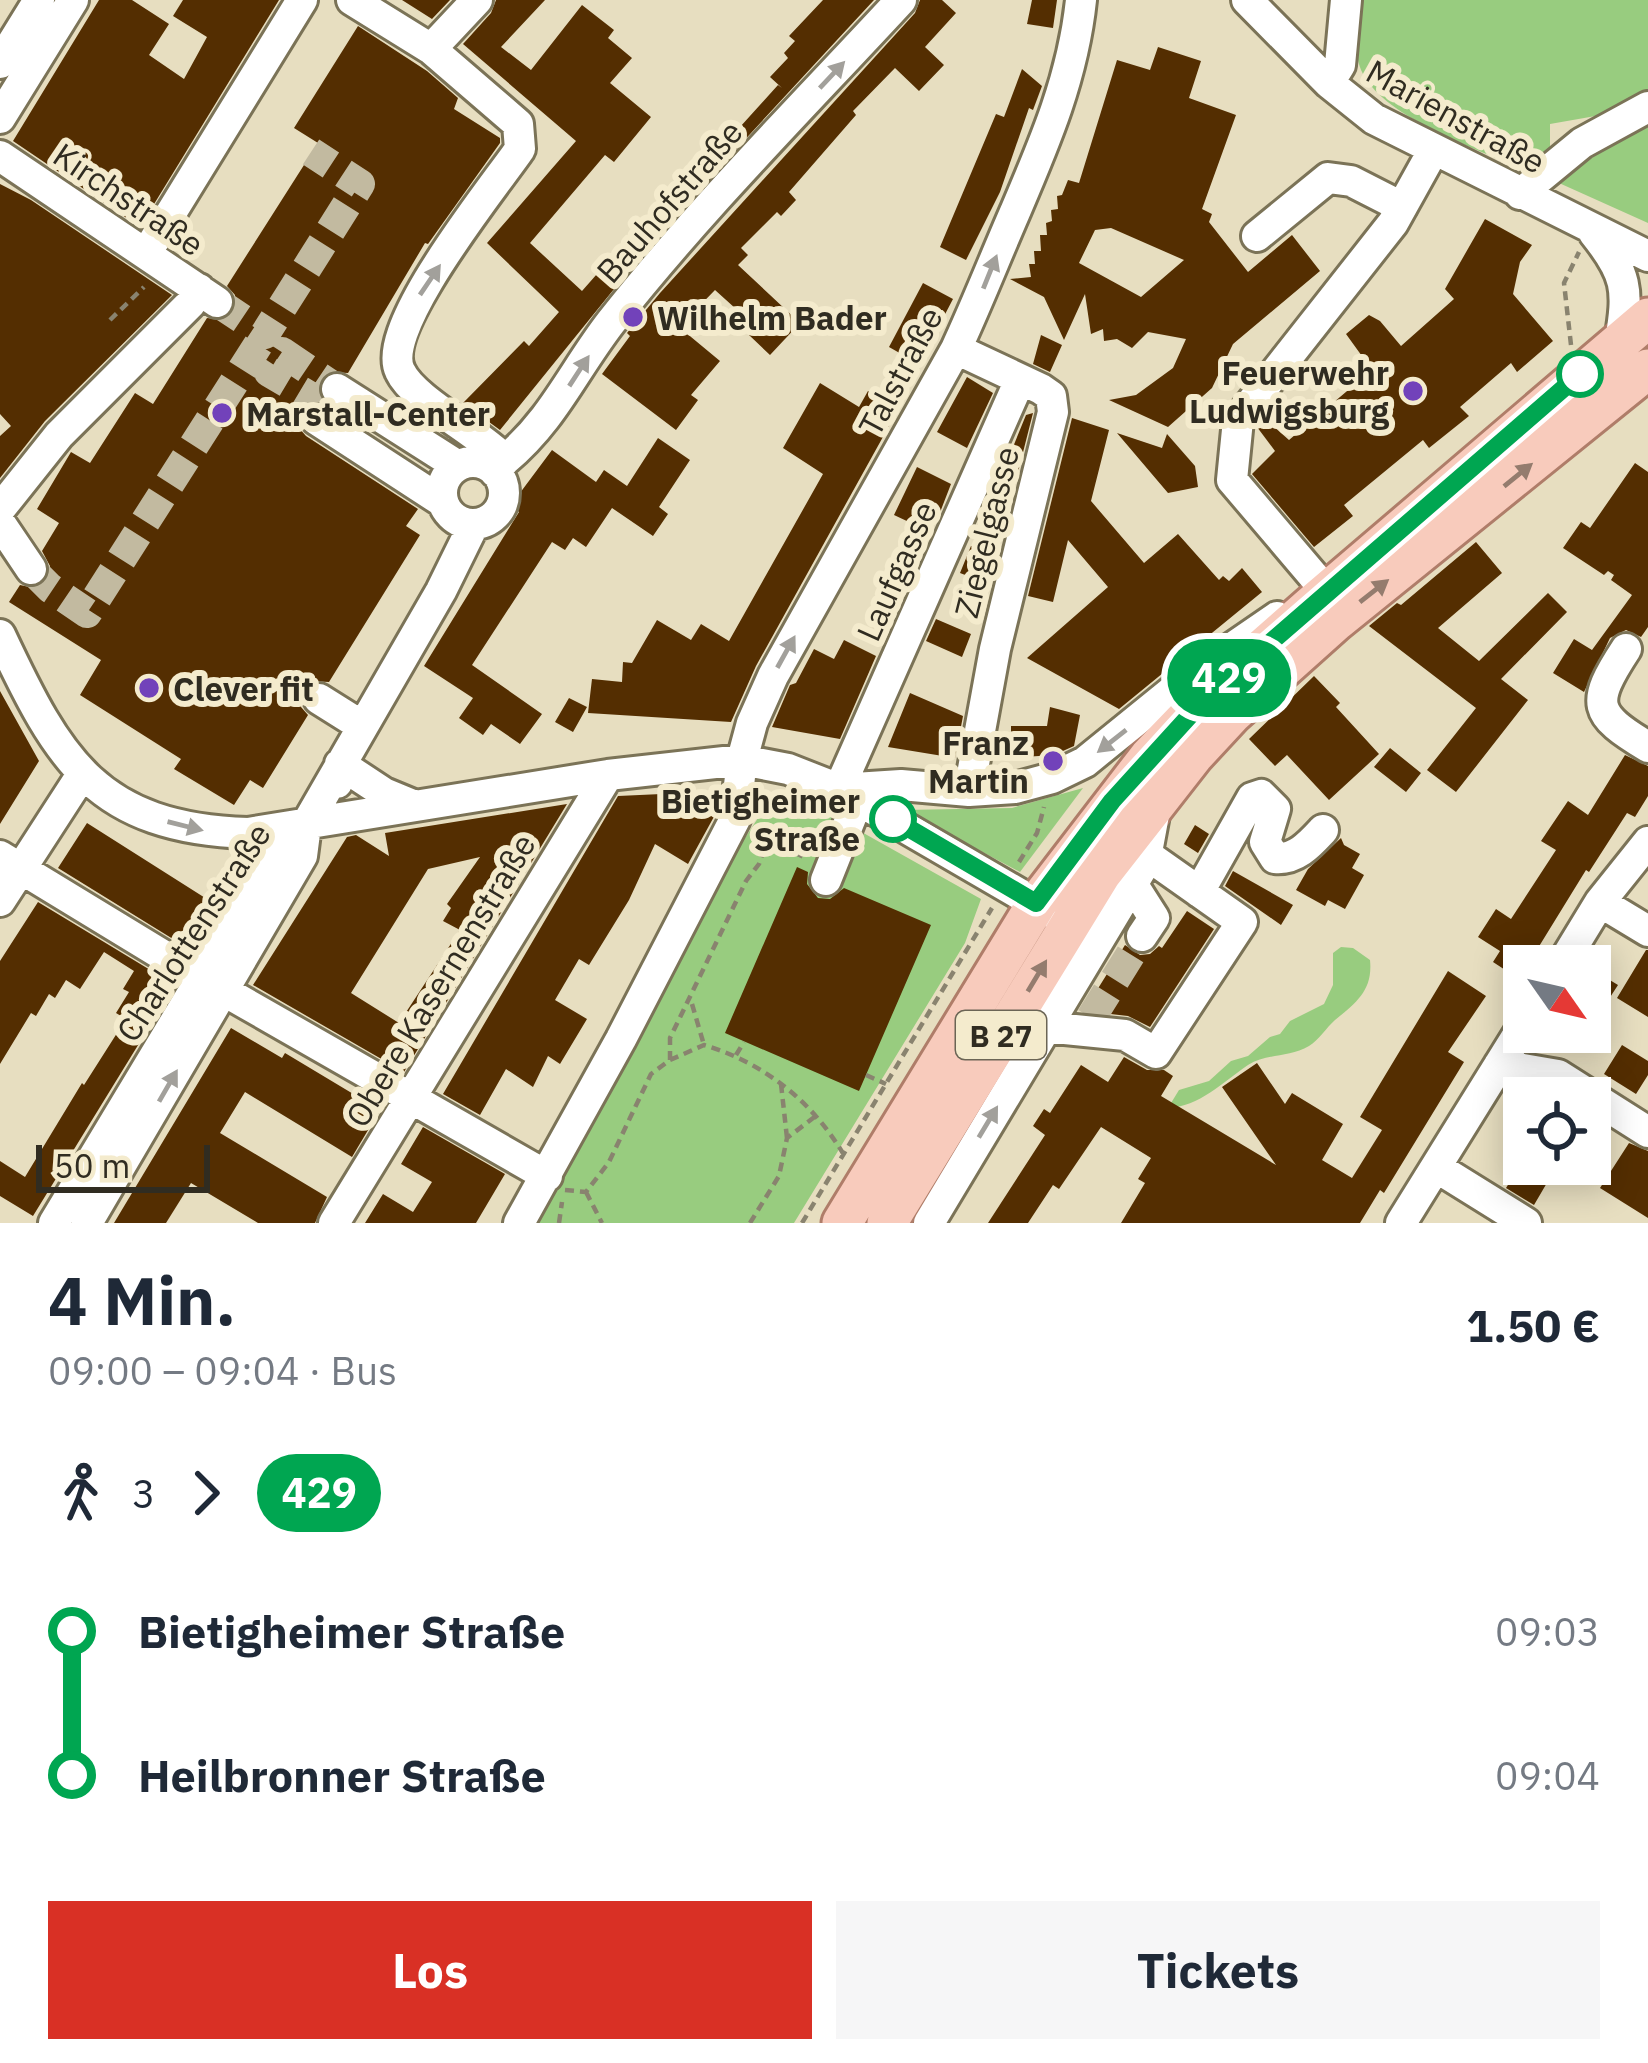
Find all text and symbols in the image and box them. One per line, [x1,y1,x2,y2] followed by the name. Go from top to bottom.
[1359,49,1553,183] street label: Marienstraße
[817,60,845,89] one-way arrow
[587,111,751,291] street label: Bauhofstraße
[45,133,213,265] street label: Kirchstraße
[981,254,1000,290] one-way arrow
[418,264,440,297] one-way arrow
[657,296,887,339] place label: Wilhelm Bader
[848,299,952,443] street label: Talstraße
[620,304,646,330] marker: Wilhelm Bader
[1189,351,1390,432] place label: Feuerwehr Ludwigsburg
[1558,352,1602,396] unlabelled marker
[568,355,590,387] one-way arrow
[1400,378,1426,404] marker: Feuerwehr Ludwigsburg
[246,392,490,435] place label: Marstall-Center
[209,400,235,426] marker: Marstall-Center
[944,442,1028,622] street label: Ziegelgasse
[1503,463,1533,489] one-way arrow
[846,494,946,648] street label: Laufgasse
[1358,579,1389,604] one-way arrow
[775,635,796,670] one-way arrow
[1160,639,1298,717] line badge: 429
[1191,650,1267,705] text: 429
[173,667,314,710] place label: Clever fit
[136,675,162,701] marker: Clever fit
[928,721,1029,802] place label: Franz Martin
[1096,728,1127,753] one-way arrow
[1040,748,1066,774] marker: Franz Martin
[661,779,860,860] place label: Bietigheimer Straße
[871,797,915,841] marker: Bietigheimer Straße
[106,814,280,1050] street label: Charlottenstraße
[167,818,205,837] one-way arrow
[335,825,545,1135] street label: Obere Kasernenstraße
[1503,945,1611,1053] north arrow
[1503,945,1611,1185] map controls
[1026,959,1047,993] one-way arrow
[956,1011,1046,1059] road number: B 27
[157,1069,178,1103] one-way arrow
[1503,1077,1611,1185] button: locate
[977,1105,998,1139] one-way arrow
[36,1139,210,1192] scale bar
[54,1144,130,1187] text: 50 m
[48,1257,236,1343] text: 4 Min.
[1466,1296,1600,1354] text: 1.50 €
[48,1345,397,1396] text: 09:00 – 09:04 · Bus
[48,1460,114,1526] icon: walk
[173,1460,239,1526] icon: forward
[281,1465,357,1520] text: 429
[132,1468,155,1519] text: 3
[138,1602,565,1660] text: Bietigheimer Straße
[1495,1606,1600,1657] text: 09:03
[138,1746,546,1804] text: Heilbronner Straße
[1495,1750,1600,1801] text: 09:04
[48,1901,812,2039] button: Los
[836,1901,1600,2039] button: Tickets

